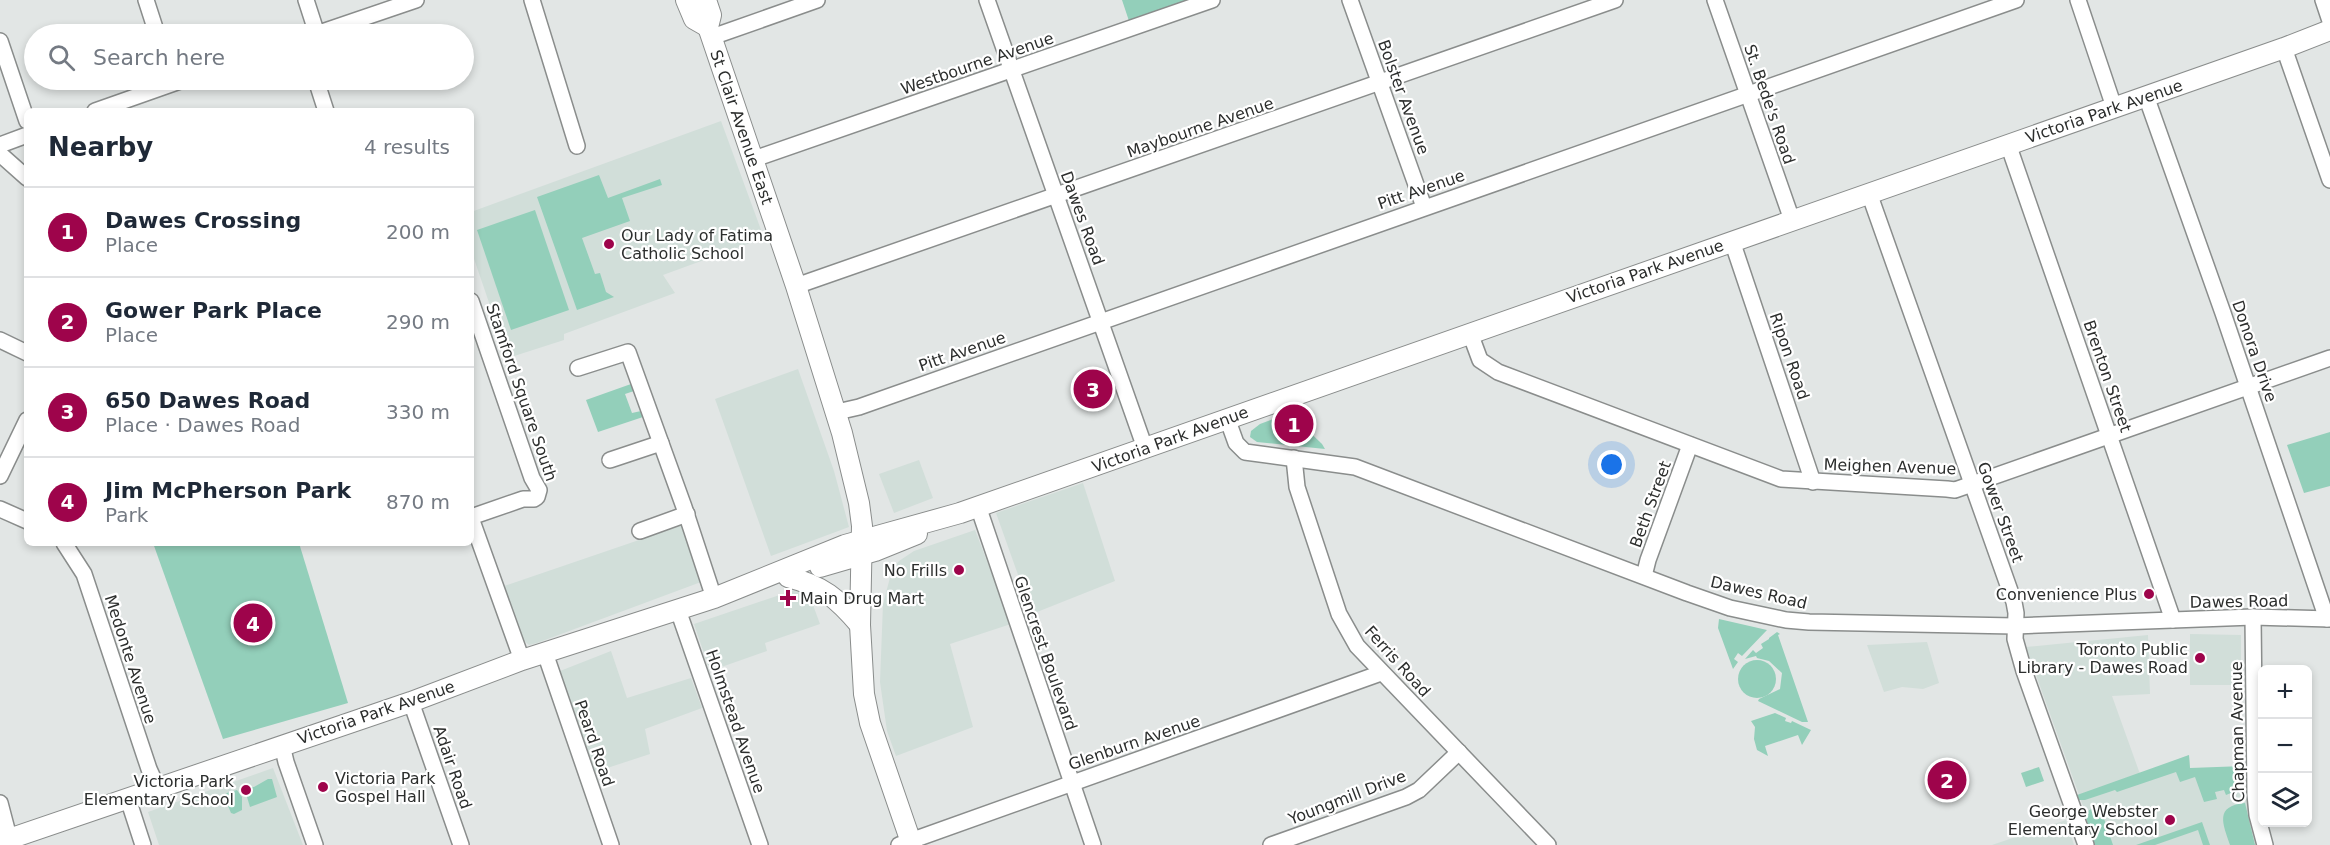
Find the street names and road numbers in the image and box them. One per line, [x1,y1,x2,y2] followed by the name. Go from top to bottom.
[898,28,1056,99] street label: Westbourne Avenue
[1374,37,1433,157] street label: Bolster Avenue
[1740,42,1799,167] street label: St. Bede's Road
[706,47,777,207] street label: St Clair Avenue East
[2023,76,2185,147] street label: Victoria Park Avenue
[1124,93,1276,162] street label: Maybourne Avenue
[1375,166,1467,213] street label: Pitt Avenue
[1057,169,1108,268] street label: Dawes Road
[1564,236,1726,307] street label: Victoria Park Avenue
[2228,298,2281,404] street label: Donora Drive
[482,301,561,484] street label: Stamford Square South
[1766,310,1813,402] street label: Ripon Road
[2079,318,2136,435] street label: Brenton Street
[916,328,1008,375] street label: Pitt Avenue
[1089,402,1251,477] street label: Victoria Park Avenue
[1823,455,1957,478] street label: Meighen Avenue
[1626,458,1675,550] street label: Beth Street
[1974,459,2027,565] street label: Gower Street
[1709,572,1809,613] street label: Dawes Road
[1010,573,1081,733] street label: Glencrest Boulevard
[2190,591,2288,612] street label: Dawes Road
[101,592,160,726] street label: Medonte Avenue
[1361,622,1434,701] street label: Ferris Road
[702,647,769,796] street label: Holmstead Avenue
[2227,661,2248,803] street label: Chapman Avenue
[295,677,457,748] street label: Victoria Park Avenue
[571,697,618,789] street label: Peard Road
[1066,711,1203,774] street label: Glenburn Avenue
[429,723,476,811] street label: Adair Road
[1285,766,1409,829] street label: Youngmill Drive

